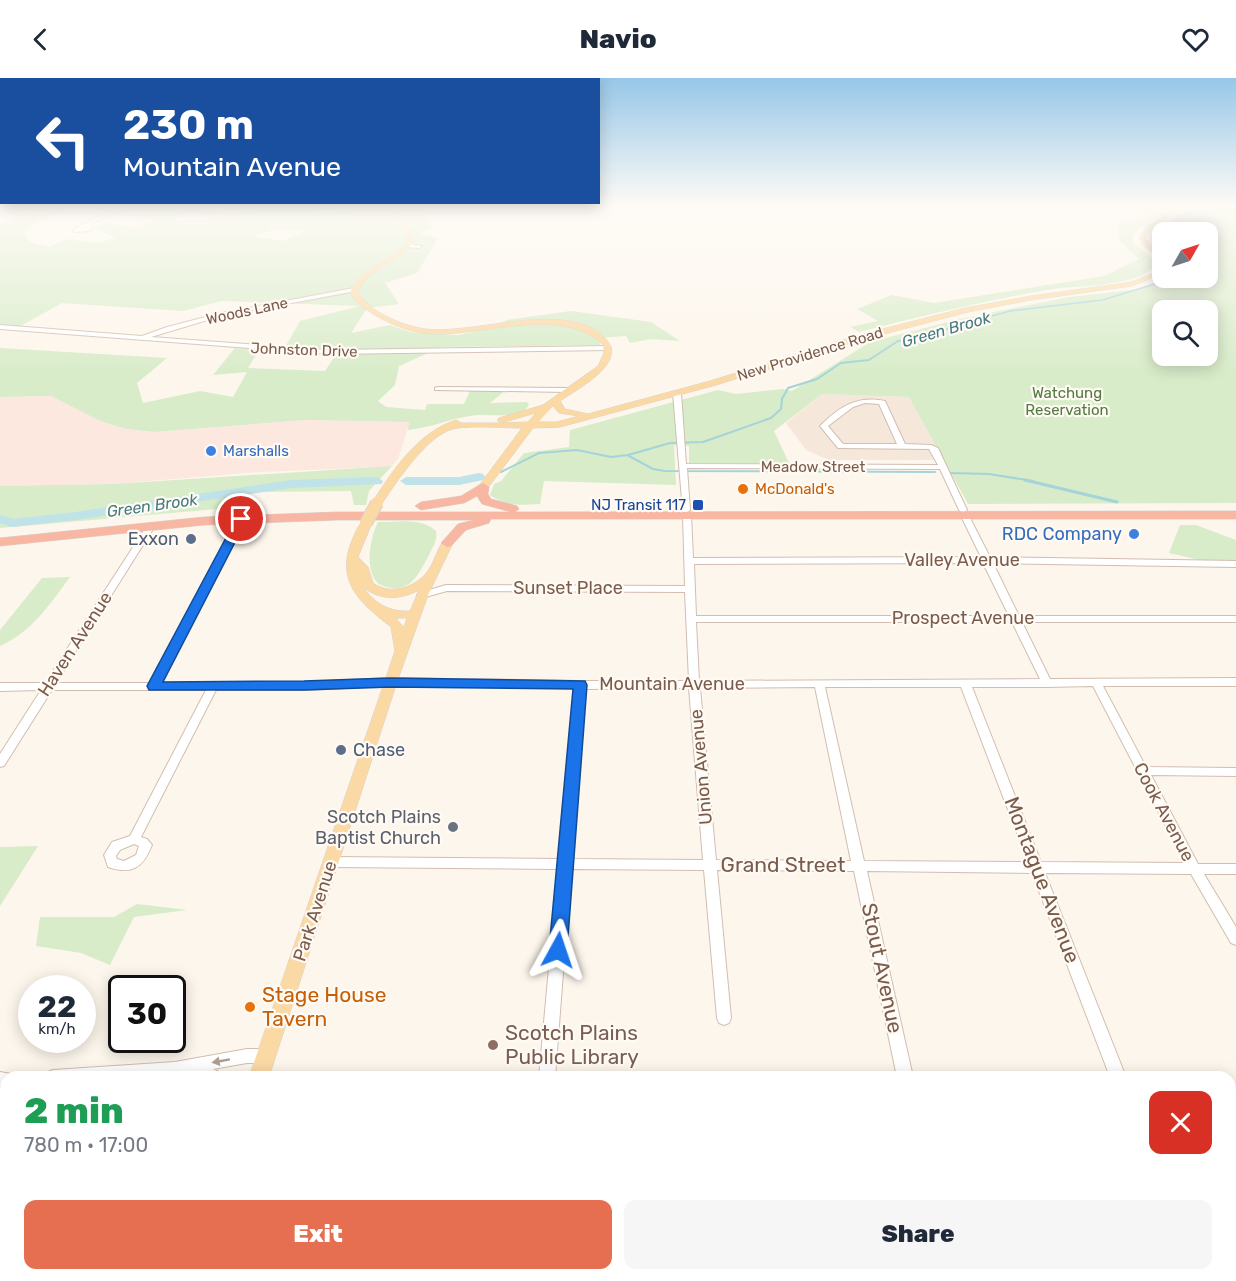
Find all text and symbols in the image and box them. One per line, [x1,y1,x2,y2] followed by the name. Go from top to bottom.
[24,23,57,56] icon: back
[579,23,657,55] text: Navio
[1179,23,1212,56] icon: heart
[123,100,254,150] text: 230 m
[24,102,102,180] icon: left
[123,151,341,183] text: Mountain Avenue
[1152,222,1218,288] north arrow
[1152,222,1218,366] map controls
[204,294,290,328] street label: Woods Lane
[1152,300,1218,366] button: search
[899,308,994,351] water label: Green Brook
[735,323,885,385] street label: New Providence Road
[250,339,358,361] street label: Johnston Drive
[1025,384,1109,419] park label: Watchung Reservation
[223,442,289,460] place label: Marshalls
[204,444,218,458] marker: Marshalls
[761,458,865,476] street label: Meadow Street
[755,480,835,498] place label: McDonald's
[736,482,750,496] marker: McDonald's
[105,490,200,521] water label: Green Brook
[215,493,266,544] pin
[591,496,686,514] place label: NJ Transit 117
[691,498,705,512] marker: NJ Transit 117
[224,502,257,535] icon: arrive
[1002,523,1122,545] place label: RDC Company
[1127,527,1141,541] marker: RDC Company
[128,528,179,550] place label: Exxon
[184,532,198,546] marker: Exxon
[904,549,1020,571] street label: Valley Avenue
[513,577,623,599] street label: Sunset Place
[33,588,117,700] street label: Haven Avenue
[892,607,1034,629] street label: Prospect Avenue
[599,673,745,695] street label: Mountain Avenue
[685,708,717,826] street label: Union Avenue
[353,739,405,761] place label: Chase
[334,743,348,757] marker: Chase
[1129,759,1199,865] street label: Cook Avenue
[999,793,1086,967] street label: Montague Avenue
[315,806,441,849] place label: Scotch Plains Baptist Church
[446,820,460,834] marker: Scotch Plains Baptist Church
[721,852,845,877] street label: Grand Street
[288,858,342,964] street label: Park Avenue
[857,901,908,1035] street label: Stout Avenue
[526,918,590,982] position arrow
[108,975,186,1053] speed limit sign: 30
[262,982,386,1031] place label: Stage House Tavern
[38,989,77,1025] text: 22
[243,1000,257,1014] marker: Stage House Tavern
[38,1020,76,1038] text: km/h
[505,1020,639,1069] place label: Scotch Plains Public Library
[486,1038,500,1052] marker: Scotch Plains Public Library
[211,1057,230,1066] one-way arrow
[24,1089,124,1132] text: 2 min
[1149,1091,1212,1154] button: close
[24,1133,148,1157] text: 780 m · 17:00
[24,1200,612,1269] button: Exit
[624,1200,1212,1269] button: Share

